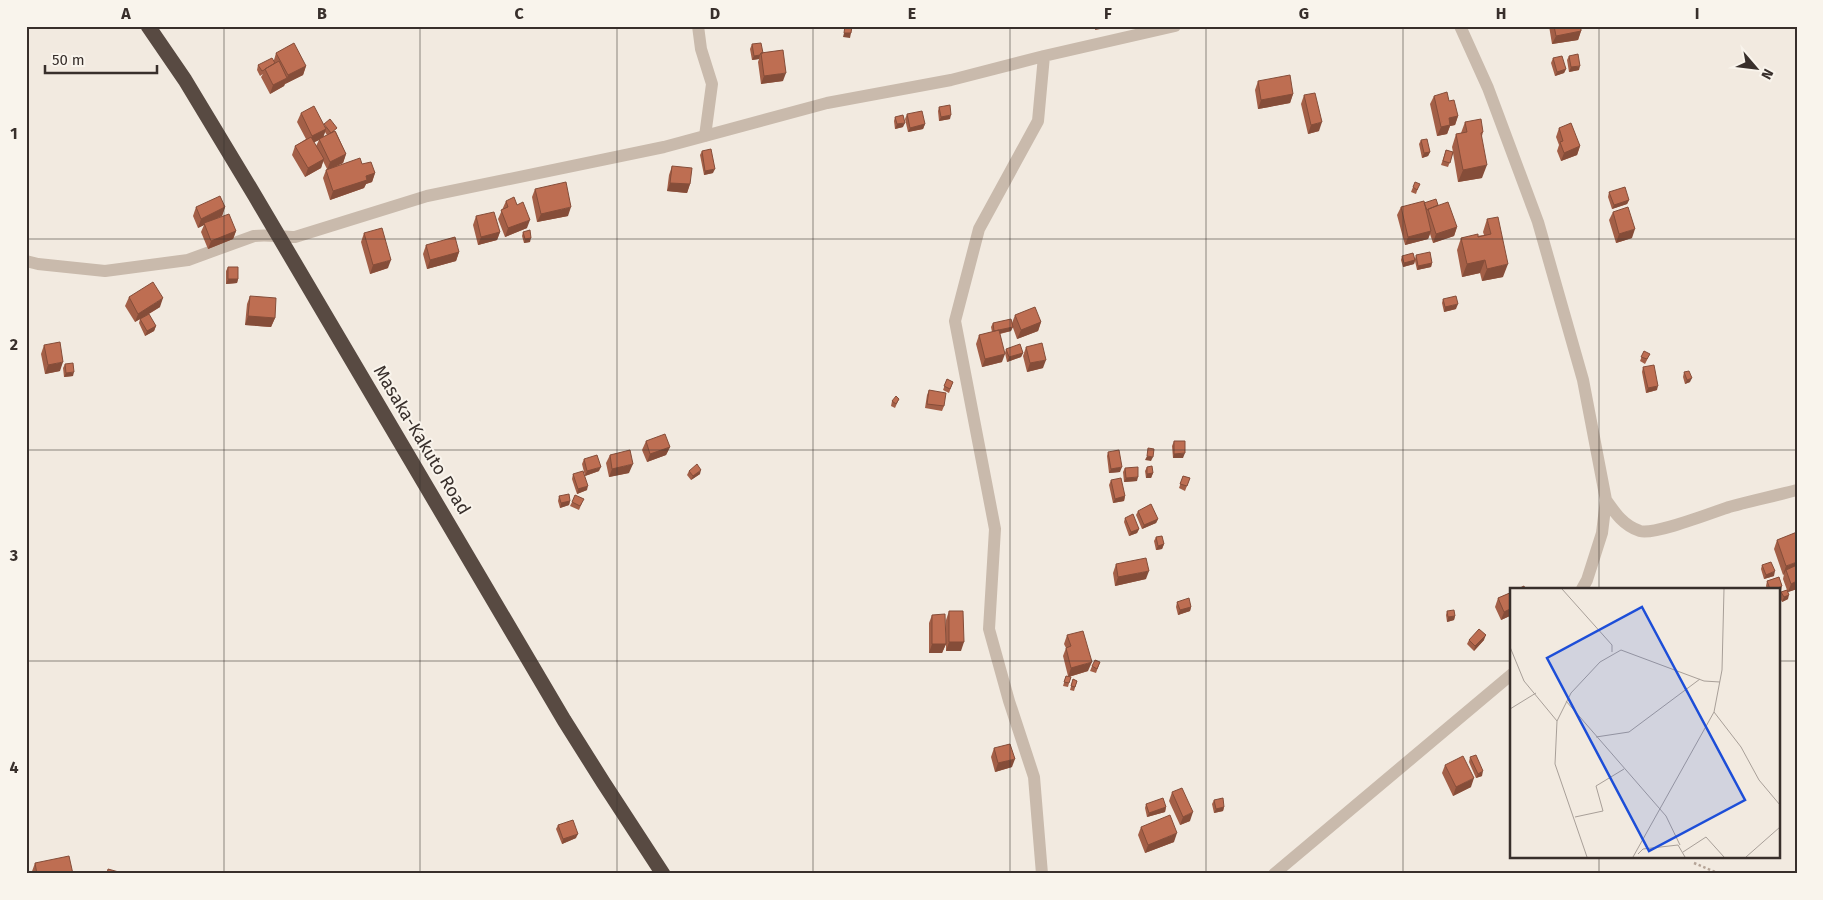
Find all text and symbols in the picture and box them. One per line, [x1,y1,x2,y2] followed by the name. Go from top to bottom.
[120,4,131,23] text: A
[317,4,327,23] text: B
[514,4,524,23] text: C
[710,4,720,23] text: D
[908,4,916,23] text: E
[1104,4,1112,23] text: F
[1299,4,1309,23] text: G
[1496,4,1506,23] text: H
[1695,4,1699,23] text: I
[45,42,158,74] scale bar
[1730,42,1780,92] north arrow
[52,51,85,69] text: 50 m
[1757,66,1777,82] text: N
[10,124,18,143] text: 1
[10,335,18,354] text: 2
[369,361,475,519] street label: Masaka-Kakuto Road
[9,546,18,565] text: 3
[1510,588,1780,858] inset map
[9,758,19,777] text: 4

